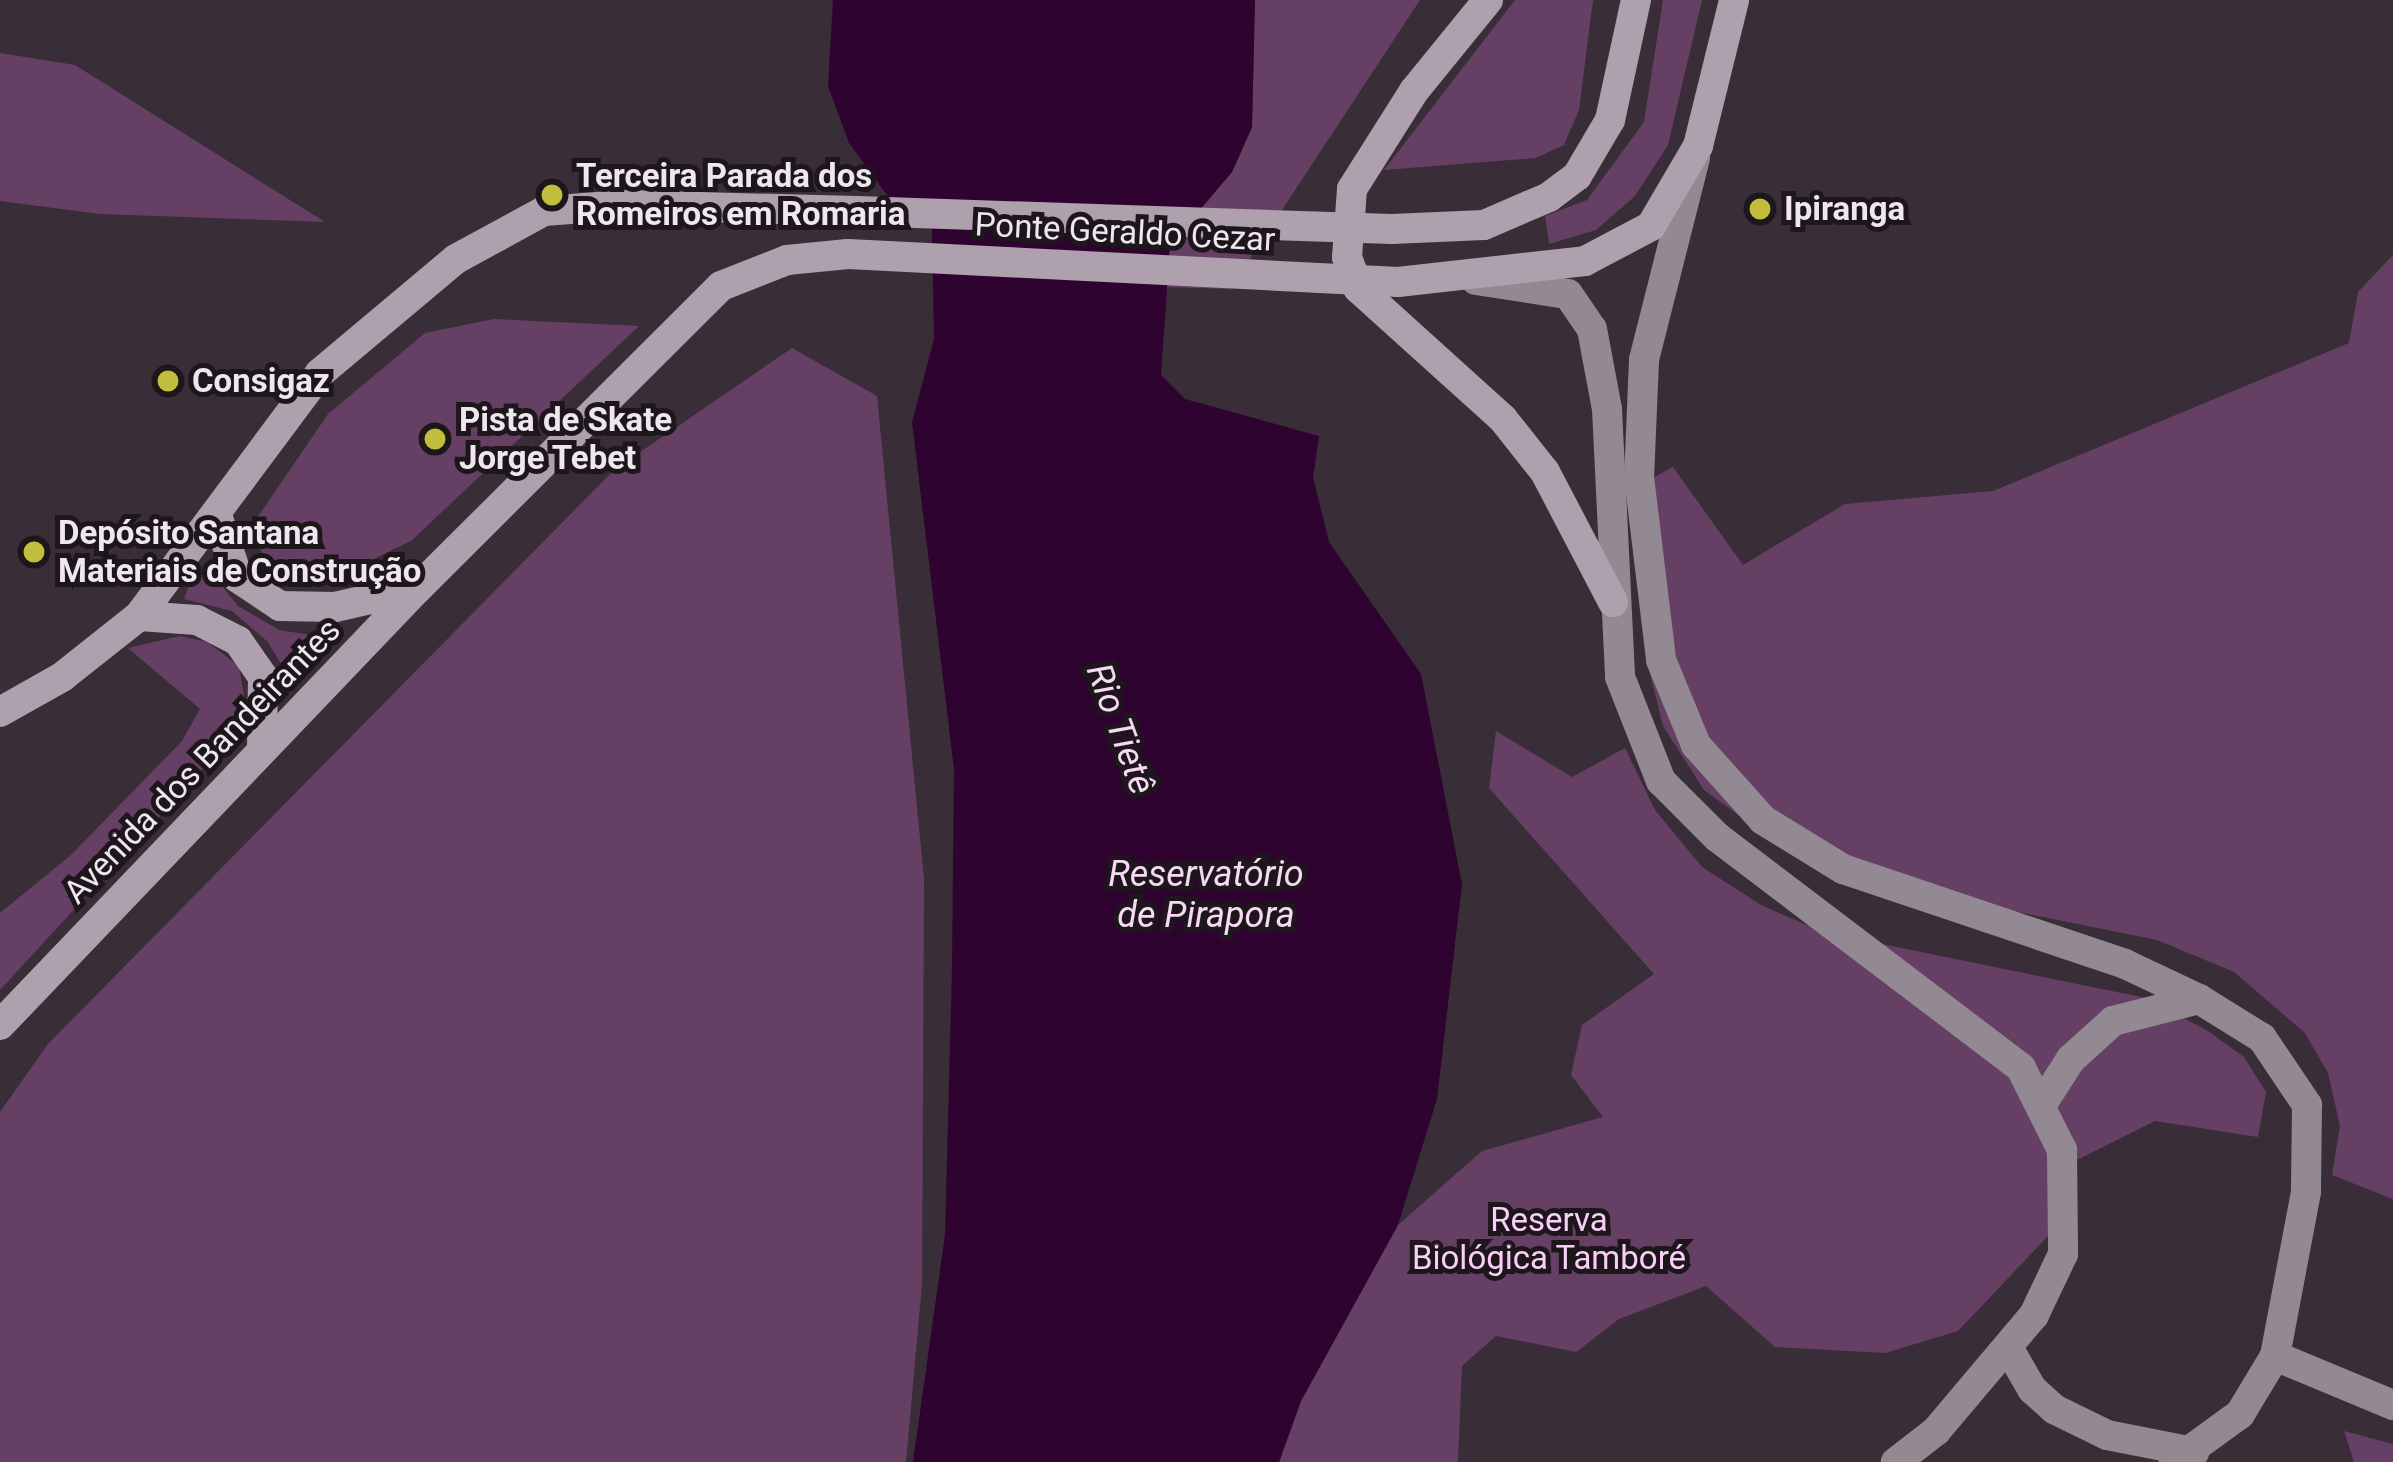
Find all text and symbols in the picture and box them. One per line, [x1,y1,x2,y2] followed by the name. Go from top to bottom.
[576,156,905,234] place label: Terceira Parada dos Romeiros em Romaria
[539,182,565,208] marker: Terceira Parada dos Romeiros em Romaria
[1784,189,1905,229] place label: Ipiranga
[1747,196,1773,222] marker: Ipiranga
[974,204,1276,260] street label: Ponte Geraldo Cezar
[192,361,330,401] place label: Consigaz
[155,368,181,394] marker: Consigaz
[459,400,672,478] place label: Pista de Skate Jorge Tebet
[422,426,448,452] marker: Pista de Skate Jorge Tebet
[58,513,421,591] place label: Depósito Santana Materiais de Construção
[21,539,47,565] marker: Depósito Santana Materiais de Construção
[56,610,348,912] street label: Avenida dos Bandeirantes
[1076,657,1164,801] water label: Rio Tietê
[1108,852,1304,937] water label: Reservatório de Pirapora
[1412,1200,1686,1278] park label: Reserva Biológica Tamboré

